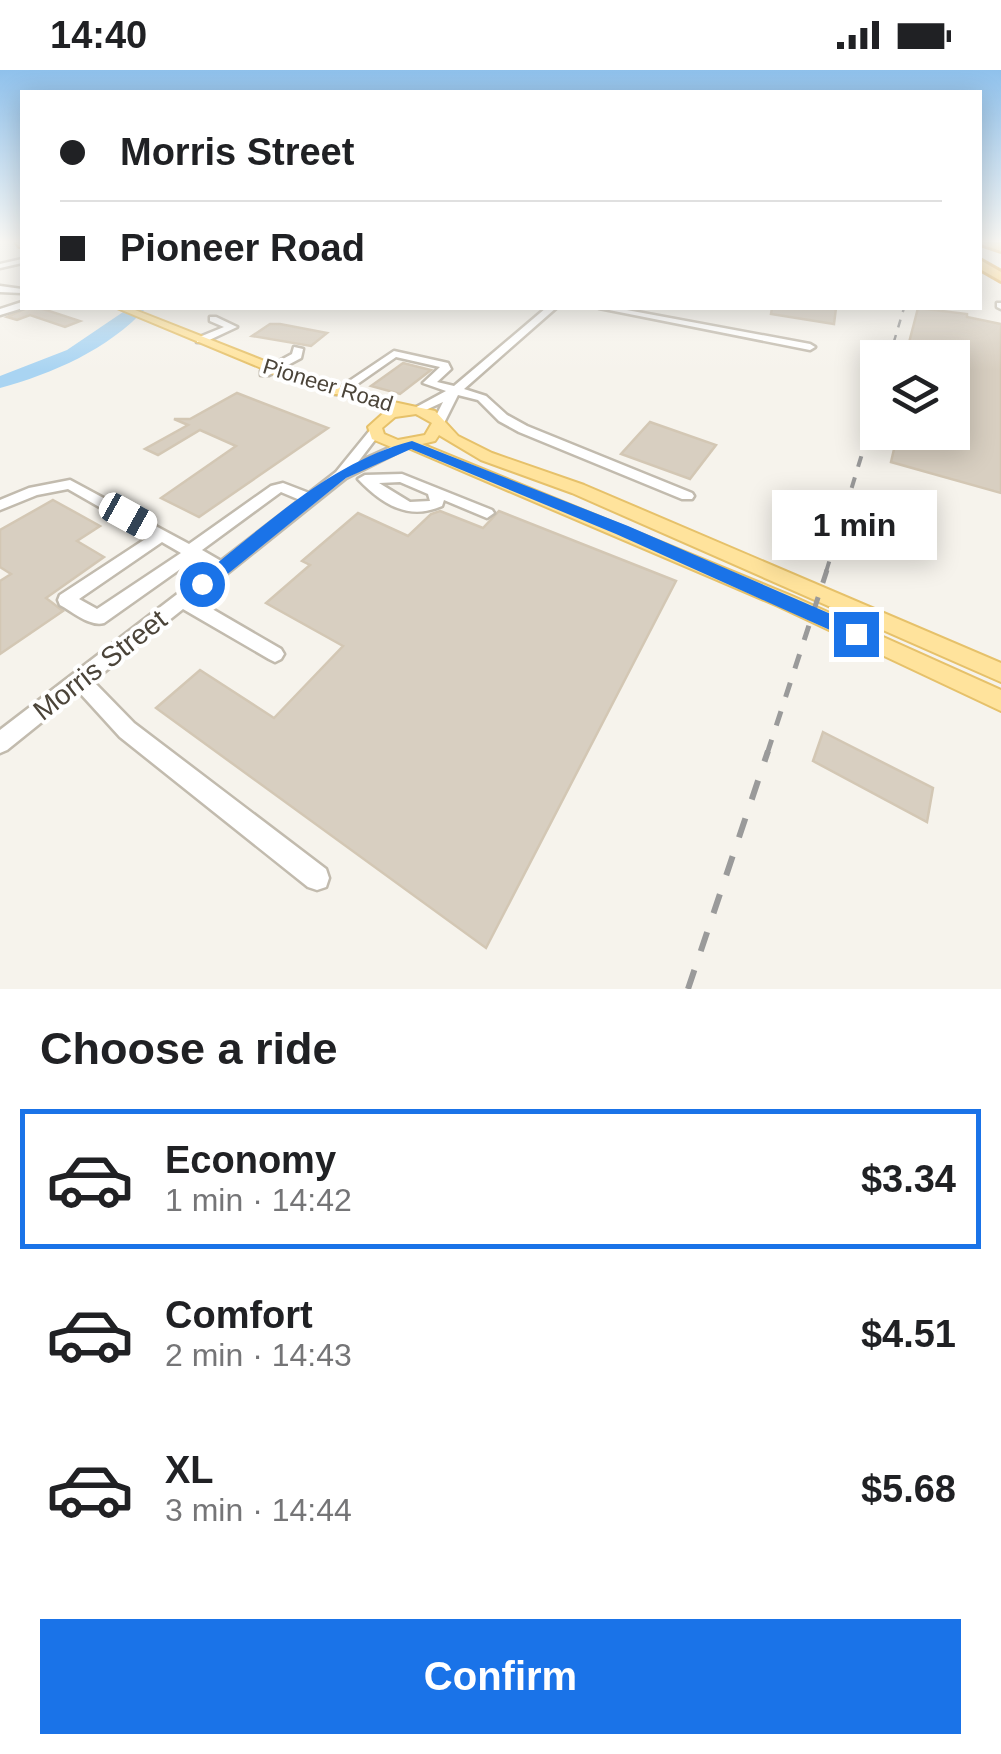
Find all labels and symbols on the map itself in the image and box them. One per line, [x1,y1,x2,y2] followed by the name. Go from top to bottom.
[260,353,396,417] street label: Pioneer Road
[94,488,162,544] car
[774,489,938,559] callout: 1 min
[180,562,225,607] route start
[27,603,173,727] street label: Morris Street
[834,612,879,657] route end

